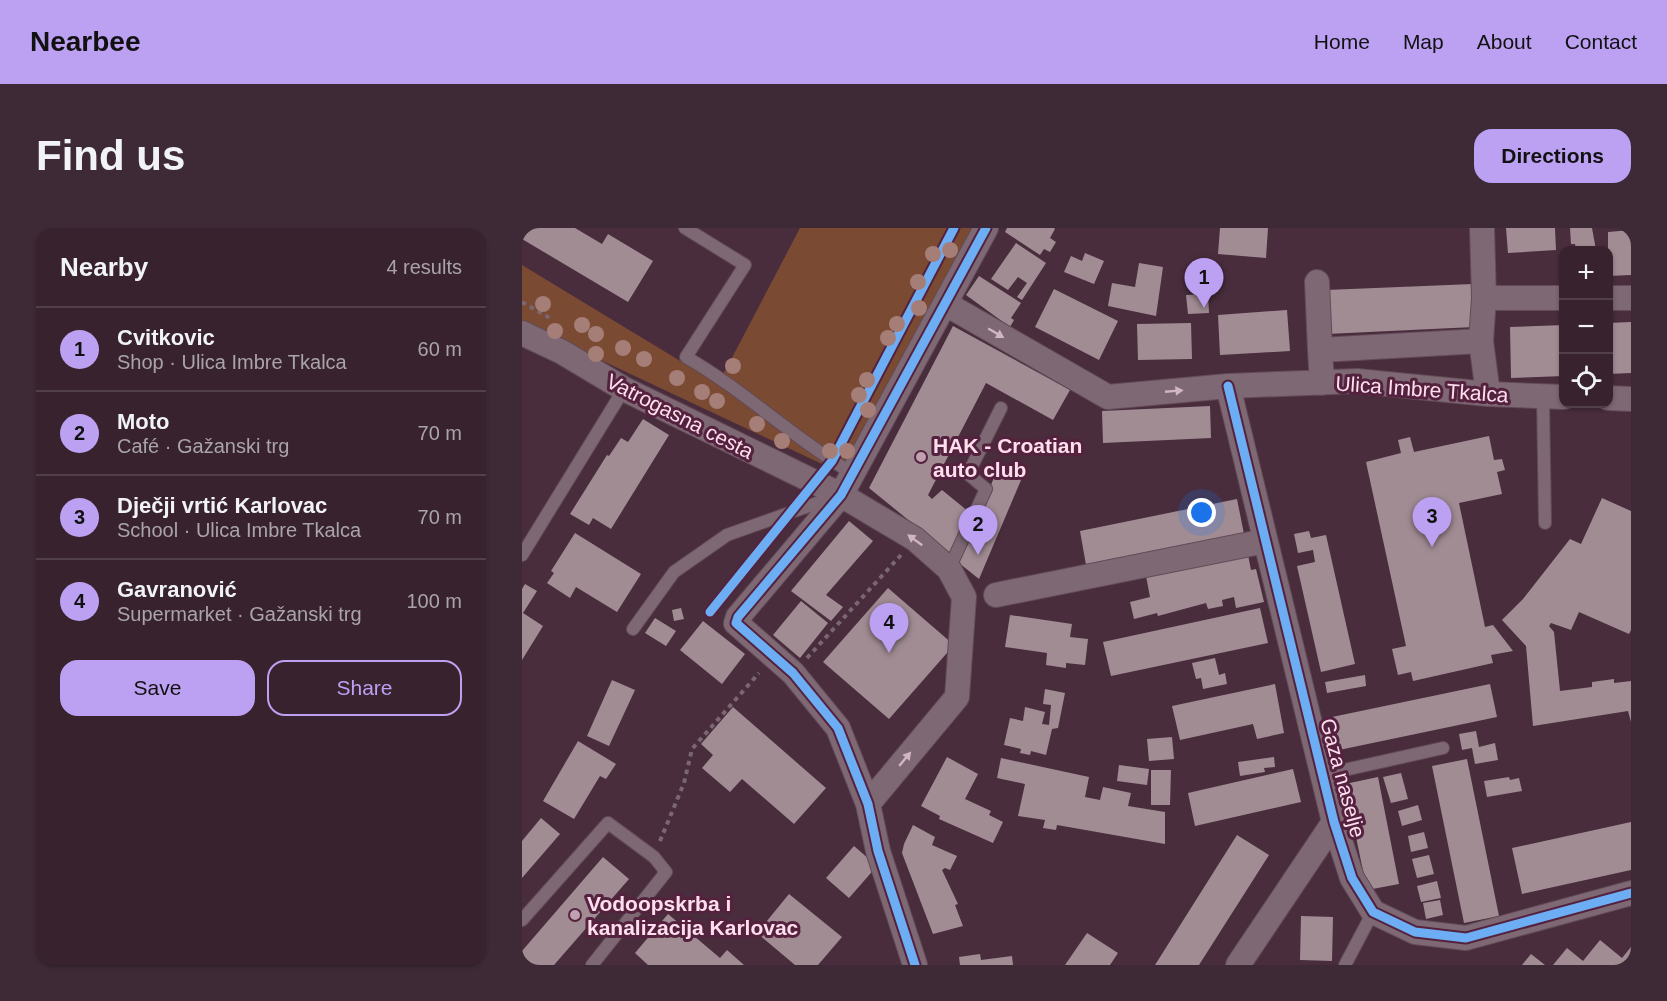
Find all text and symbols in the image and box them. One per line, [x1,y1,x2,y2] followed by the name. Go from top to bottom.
[30,26,141,57] text: Nearbee
[1314,30,1370,53] text: Home
[1403,30,1444,53] text: Map
[1477,30,1532,53] text: About
[1565,30,1637,53] text: Contact
[1474,129,1631,183] button: Directions
[36,132,185,179] text: Find us
[1559,246,1613,408] map controls
[1559,246,1613,300] button: +
[60,252,148,282] text: Nearby
[386,256,462,278] text: 4 results
[1184,259,1224,308] pin: 1
[1559,300,1613,354] button: −
[117,325,215,350] text: Cvitkovic
[988,328,1004,339] one-way arrow
[74,338,85,360] text: 1
[418,338,462,360] text: 60 m
[117,351,347,373] text: Shop · Ulica Imbre Tkalca
[1559,354,1613,408] button: locate
[603,369,758,463] street label: Vatrogasna cesta
[1335,371,1510,407] street label: Ulica Imbre Tkalca
[1165,386,1184,396] one-way arrow
[117,409,170,434] text: Moto
[74,422,85,444] text: 2
[418,422,462,444] text: 70 m
[933,434,1082,481] place label: HAK - Croatian auto club
[117,435,289,457] text: Café · Gažanski trg
[914,450,928,464] marker: HAK - Croatian auto club
[117,493,327,518] text: Dječji vrtić Karlovac
[1187,498,1216,527] your location
[1412,498,1452,547] pin: 3
[74,506,85,528] text: 3
[418,506,462,528] text: 70 m
[958,506,998,555] pin: 2
[117,519,361,541] text: School · Ulica Imbre Tkalca
[907,534,922,546] one-way arrow
[117,577,237,602] text: Gavranović
[74,590,85,612] text: 4
[406,590,462,612] text: 100 m
[117,603,362,625] text: Supermarket · Gažanski trg
[870,604,908,653] pin: 4
[60,660,255,716] button: Save
[267,660,462,716] button: Share
[1316,716,1370,840] street label: Gaza naselje
[899,751,912,767] one-way arrow
[587,892,799,939] place label: Vodoopskrba i kanalizacija Karlovac
[568,908,582,922] marker: Vodoopskrba i kanalizacija Karlovac

